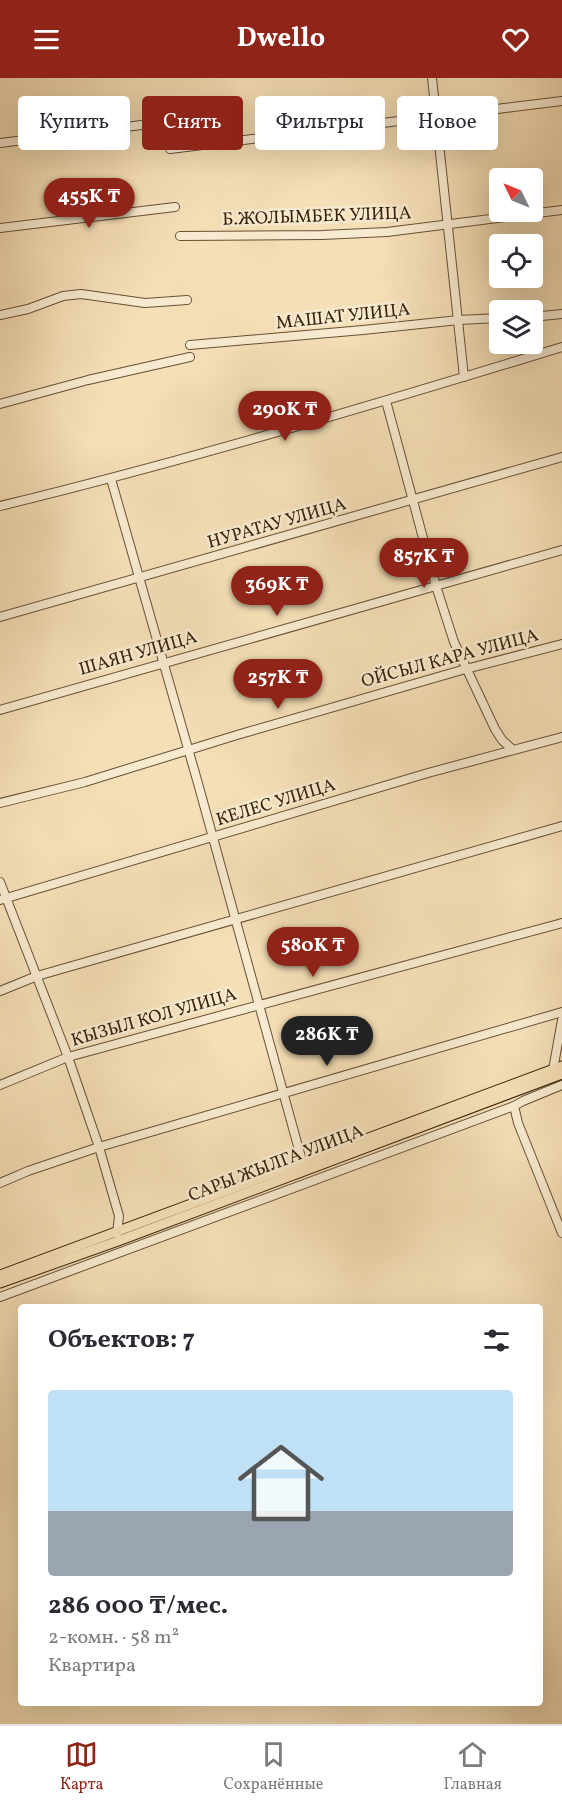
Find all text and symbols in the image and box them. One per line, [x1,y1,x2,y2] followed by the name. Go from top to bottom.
[237,20,325,58] text: Dwello
[30,23,63,56] icon: menu
[499,23,532,56] icon: heart
[18,96,130,150] chip: Купить
[142,96,243,150] chip: Снять
[255,96,385,150] chip: Фильтры
[397,96,498,150] chip: Новое
[489,168,543,222] north arrow
[489,168,543,354] map controls
[40,178,138,229] pin: 455K ₸
[58,183,120,211] text: 455K ₸
[222,201,412,233] street label: Б.ЖОЛЫМБЕК УЛИЦА
[489,234,543,288] button: locate
[275,297,412,336] street label: МАШАТ УЛИЦА
[489,300,543,354] button: layers
[236,391,334,442] pin: 290K ₸
[252,396,318,424] text: 290K ₸
[205,492,350,556] street label: НУРАТАУ УЛИЦА
[375,538,473,589] pin: 857K ₸
[393,543,455,571] text: 857K ₸
[228,566,326,617] pin: 369K ₸
[245,571,309,599] text: 369K ₸
[359,623,542,695] street label: ОЙСЫЛ КАРА УЛИЦА
[76,625,200,683] street label: ШАЯН УЛИЦА
[229,659,327,710] pin: 257K ₸
[247,664,309,692] text: 257K ₸
[213,773,339,833] street label: КЕЛЕС УЛИЦА
[264,927,362,978] pin: 580K ₸
[281,932,345,960] text: 580K ₸
[68,982,240,1054] street label: КЫЗЫЛ КОЛ УЛИЦА
[278,1016,376,1067] pin: 286K ₸
[295,1021,359,1049] text: 286K ₸
[185,1119,368,1209] street label: САРЫ ЖЫЛГА УЛИЦА
[48,1322,195,1358] text: Объектов: 7
[480,1324,513,1357] icon: filters
[227,1429,335,1537] icon: home
[48,1588,228,1624] text: 286 000 ₸/мес.
[48,1624,179,1652] text: 2-комн. · 58 m²
[48,1652,136,1680] text: Квартира
[60,1738,103,1796] tab: Карта
[224,1738,323,1796] tab: Сохранённые
[443,1738,502,1796] tab: Главная

